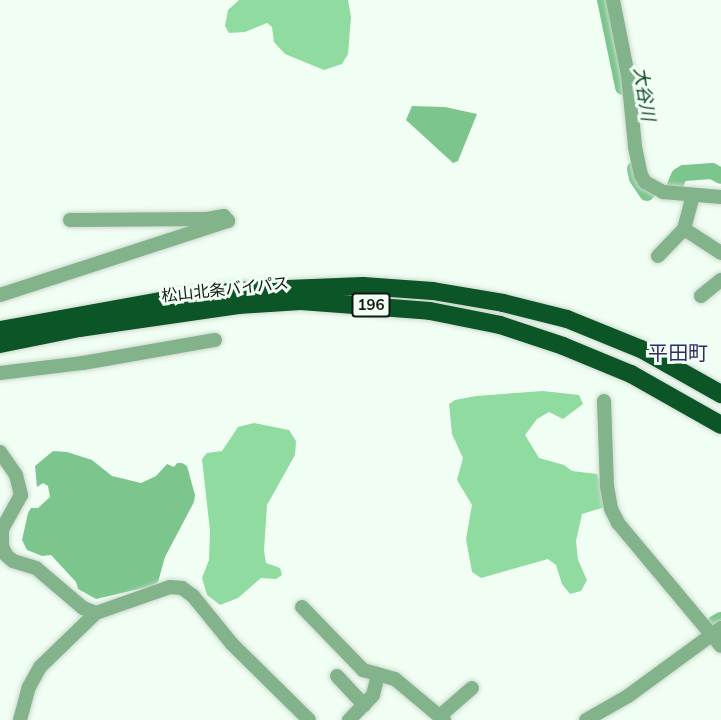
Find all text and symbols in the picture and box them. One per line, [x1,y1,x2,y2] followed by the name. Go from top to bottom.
[629,66,659,122] water label: 大谷川
[160,273,290,305] street label: 松山北条バイパス
[352,293,391,317] road number: 196
[648,340,708,364] district label: 平田町

